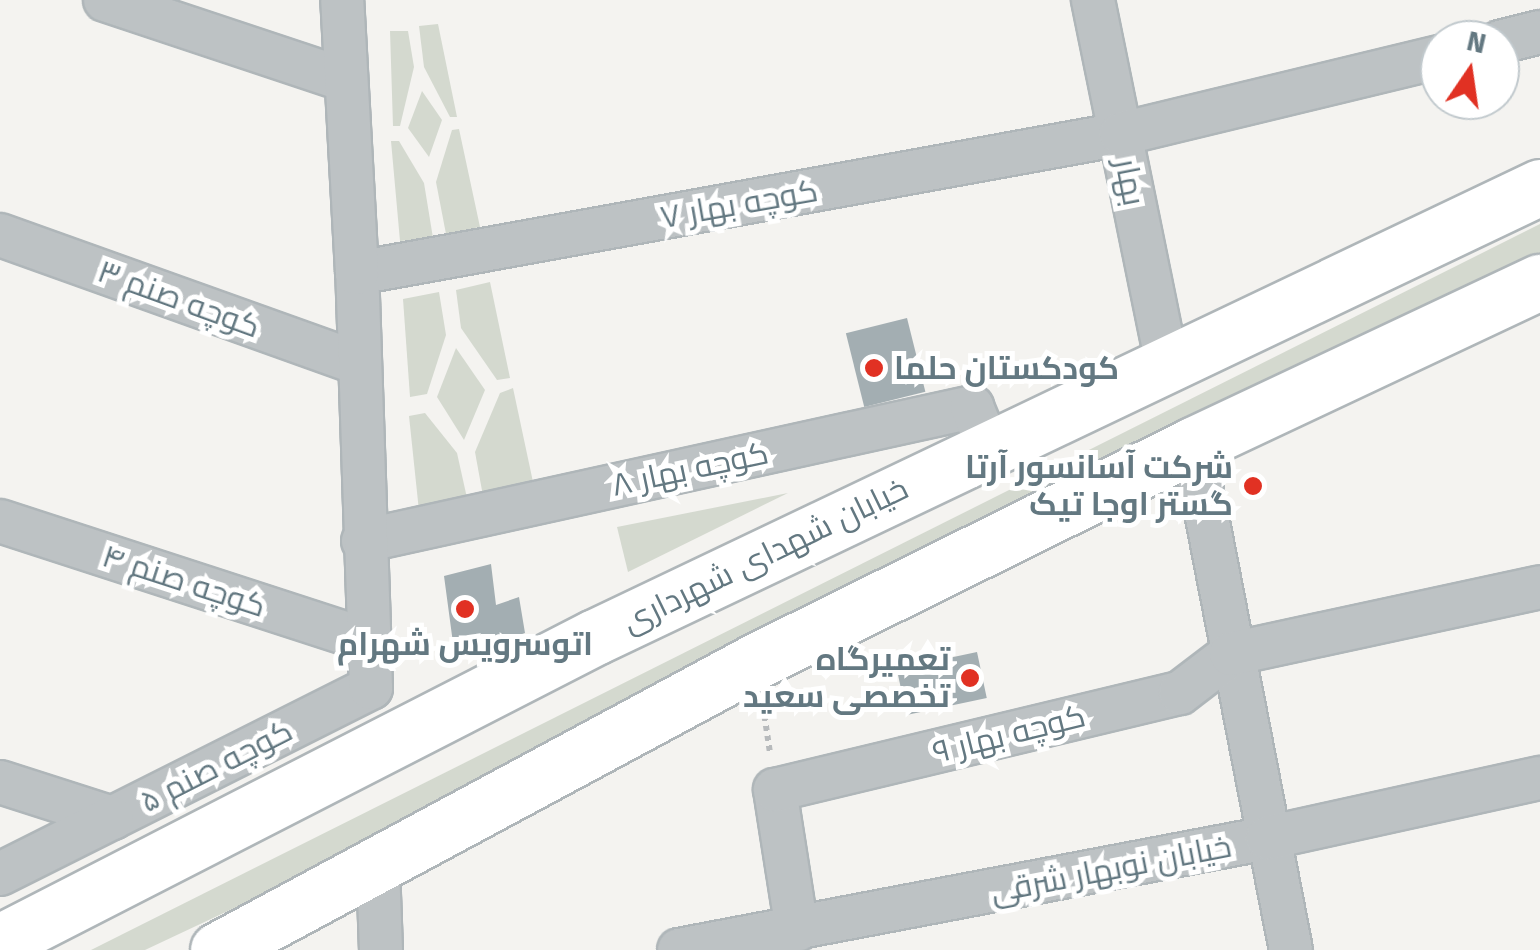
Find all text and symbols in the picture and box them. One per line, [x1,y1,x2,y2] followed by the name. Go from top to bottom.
[1420,20,1520,120] north arrow
[1464,24,1489,60] text: N
[1107,155,1153,209] street label: بهار
[657,171,821,237] street label: کوچه بهار ۷
[93,252,265,346] street label: کوچه صنم ۳
[894,349,1119,387] place label: کودکستان حلما
[863,357,885,379] marker: کودکستان حلما
[608,434,772,504] street label: کوچه بهار ۸
[965,449,1233,524] place label: شرکت آسانسور آرتا گستر اوجا تیک
[616,469,914,641] street label: خیابان شهدای شهرداری
[1242,475,1264,497] marker: شرکت آسانسور آرتا گستر اوجا تیک
[97,537,271,625] street label: کوچه صنم ۴
[454,598,476,620] marker: اتوسرویس شهرام
[337,625,593,663] place label: اتوسرویس شهرام
[743,641,950,716] place label: تعمیرگاه تخصصی سعید
[959,667,981,689] marker: تعمیرگاه تخصصی سعید
[929,697,1089,771] street label: کوچه بهار ۹
[133,711,299,821] street label: کوچه صنم ۵
[987,827,1235,911] street label: خیابان نوبهار شرقی

